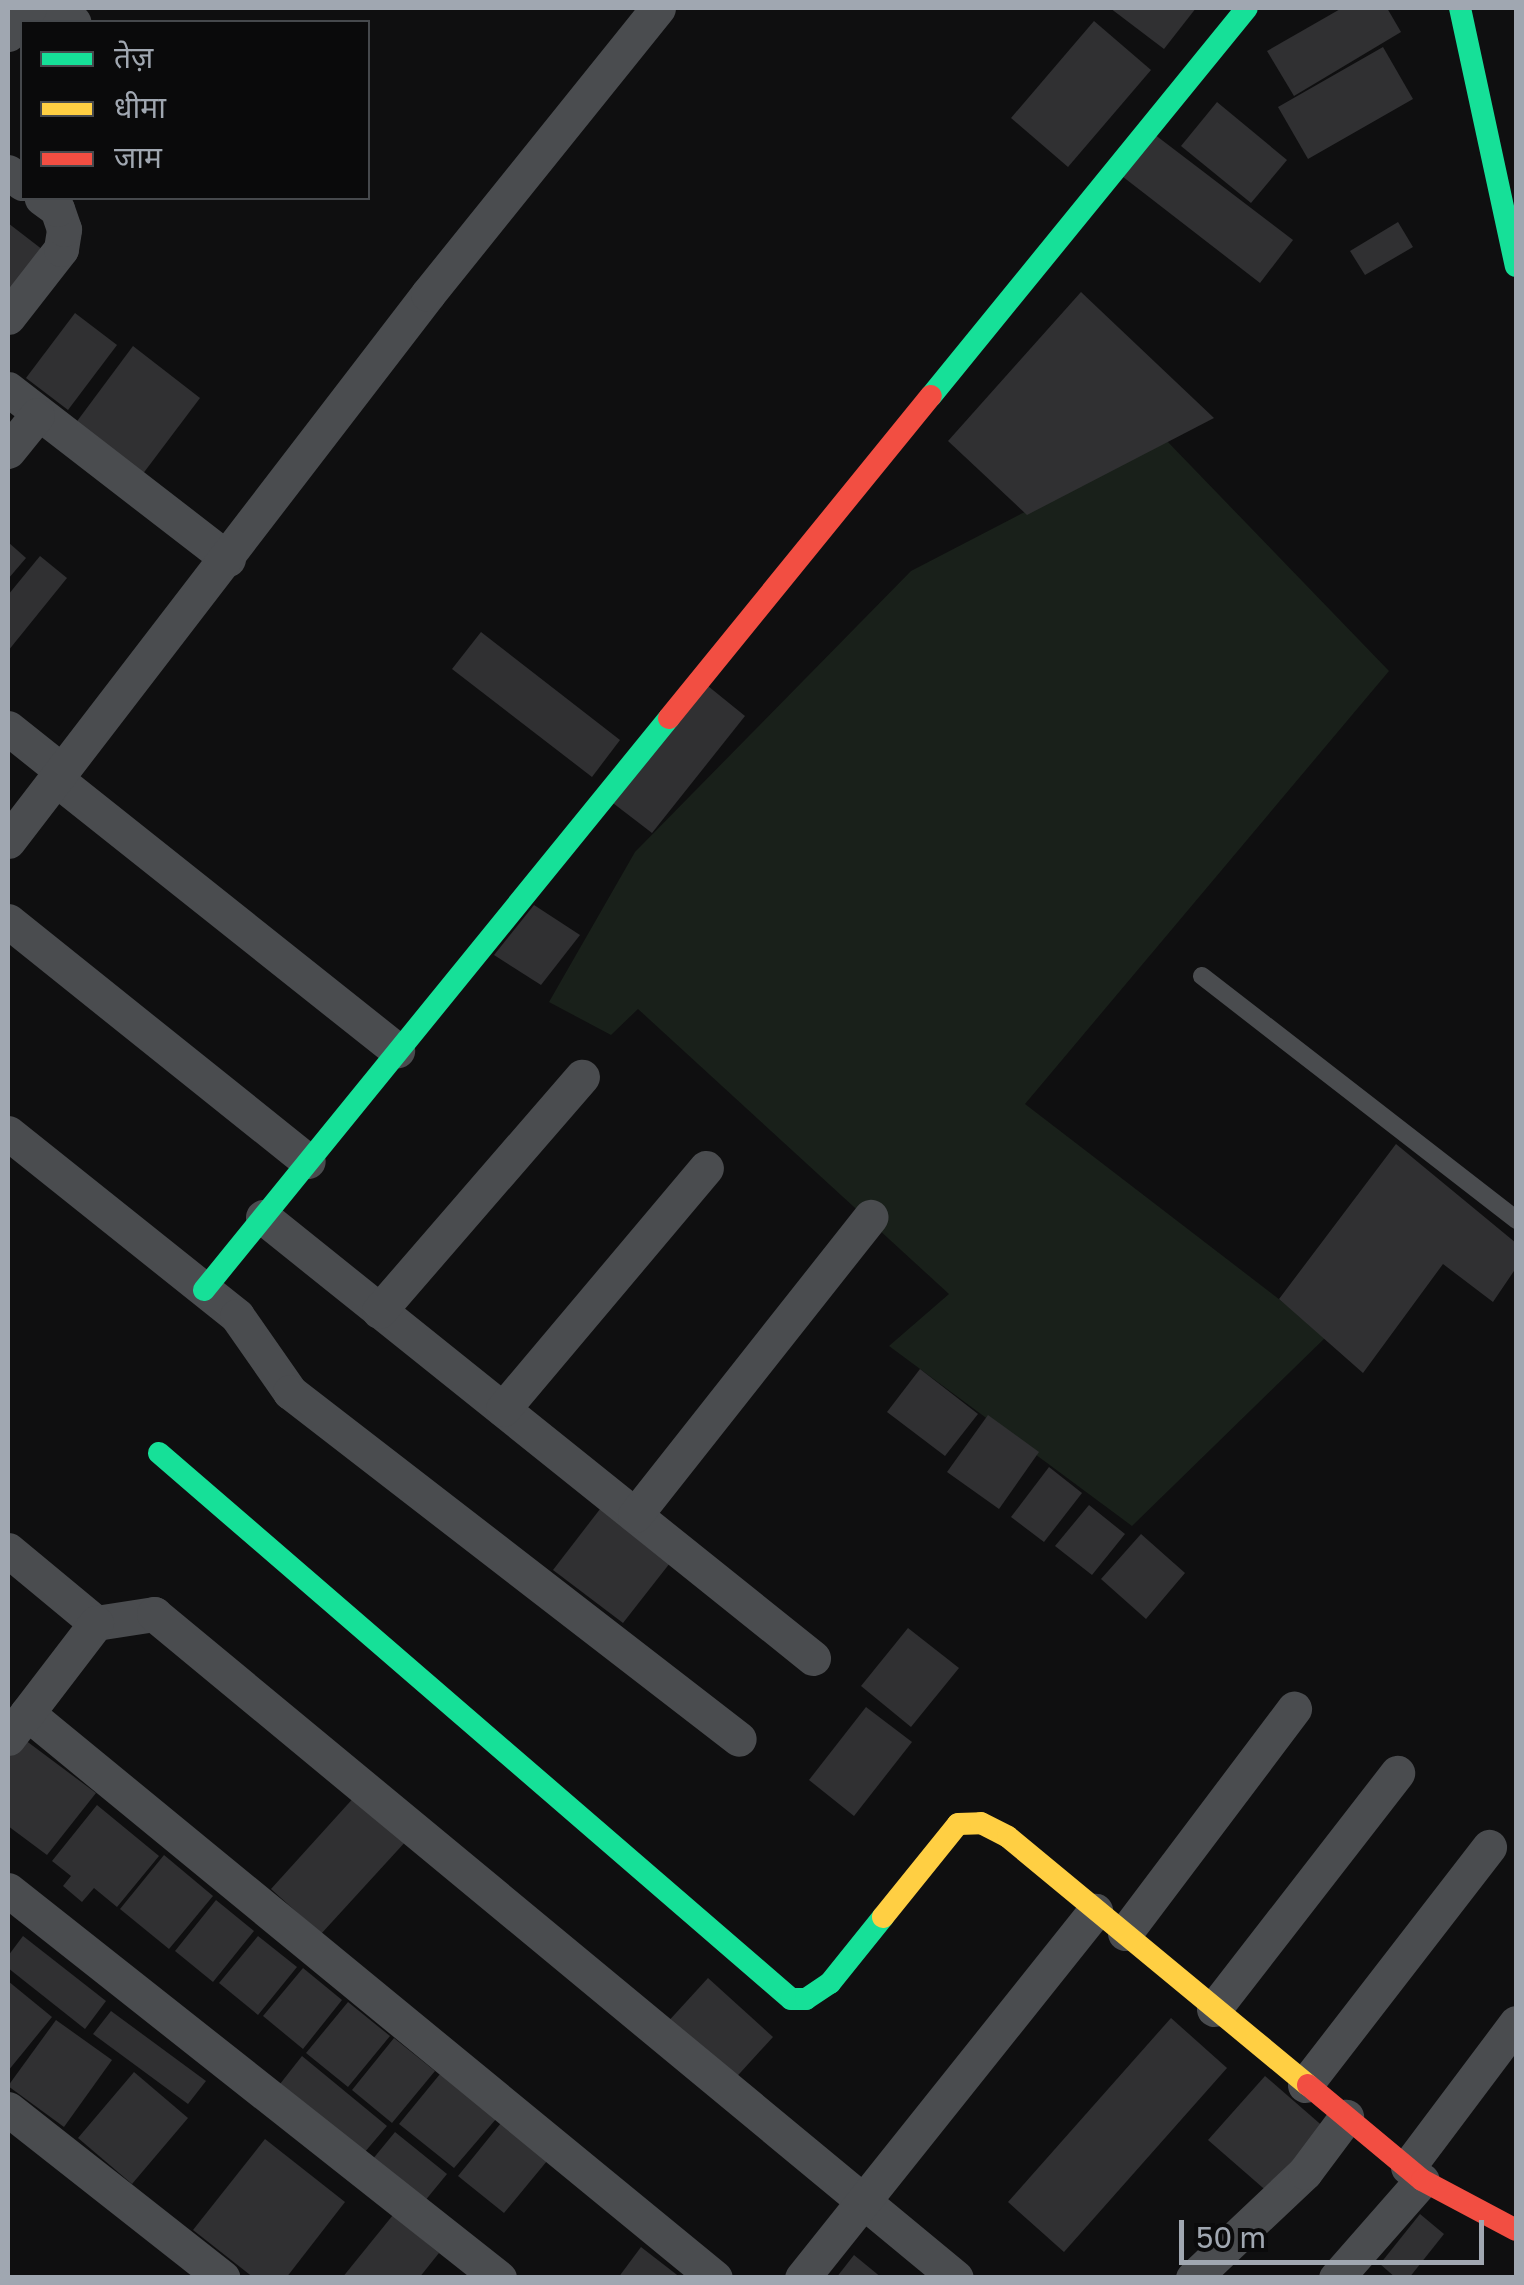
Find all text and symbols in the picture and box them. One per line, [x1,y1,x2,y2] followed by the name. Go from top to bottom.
[20,20,370,200] legend
[114,39,153,75] text: तेज़
[114,89,166,125] text: धीमा
[114,139,162,175] text: जाम
[1184,2200,1489,2262] scale bar
[1196,2219,1266,2255] text: 50 m

